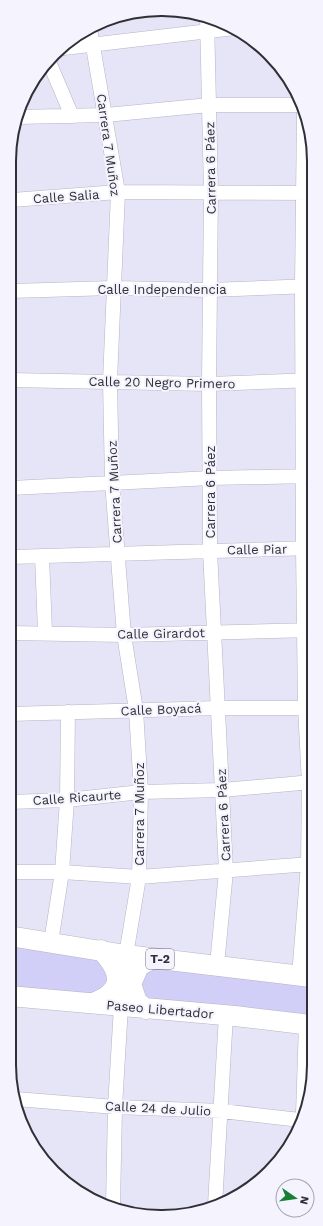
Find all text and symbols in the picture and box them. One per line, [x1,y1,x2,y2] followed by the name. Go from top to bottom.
[94,93,123,197] street label: Carrera 7 Muñoz
[202,121,219,215] street label: Carrera 6 Páez
[32,187,100,206] street label: Calle Salia
[97,282,227,297] street label: Calle Independencia
[88,374,236,391] street label: Calle 20 Negro Primero
[104,440,125,544] street label: Carrera 7 Muñoz
[203,446,218,538] street label: Carrera 6 Páez
[227,541,287,558] street label: Calle Piar
[117,625,206,642] street label: Calle Girardot
[120,701,202,718] street label: Calle Boyacá
[132,762,147,866] street label: Carrera 7 Muñoz
[214,768,233,862] street label: Carrera 6 Páez
[32,787,122,808] street label: Calle Ricaurte
[146,949,174,969] road number: T-2
[106,997,214,1022] street label: Paseo Libertador
[105,1098,211,1119] street label: Calle 24 de Julio
[275,1178,315,1218] north arrow
[297,1195,312,1206] text: N

